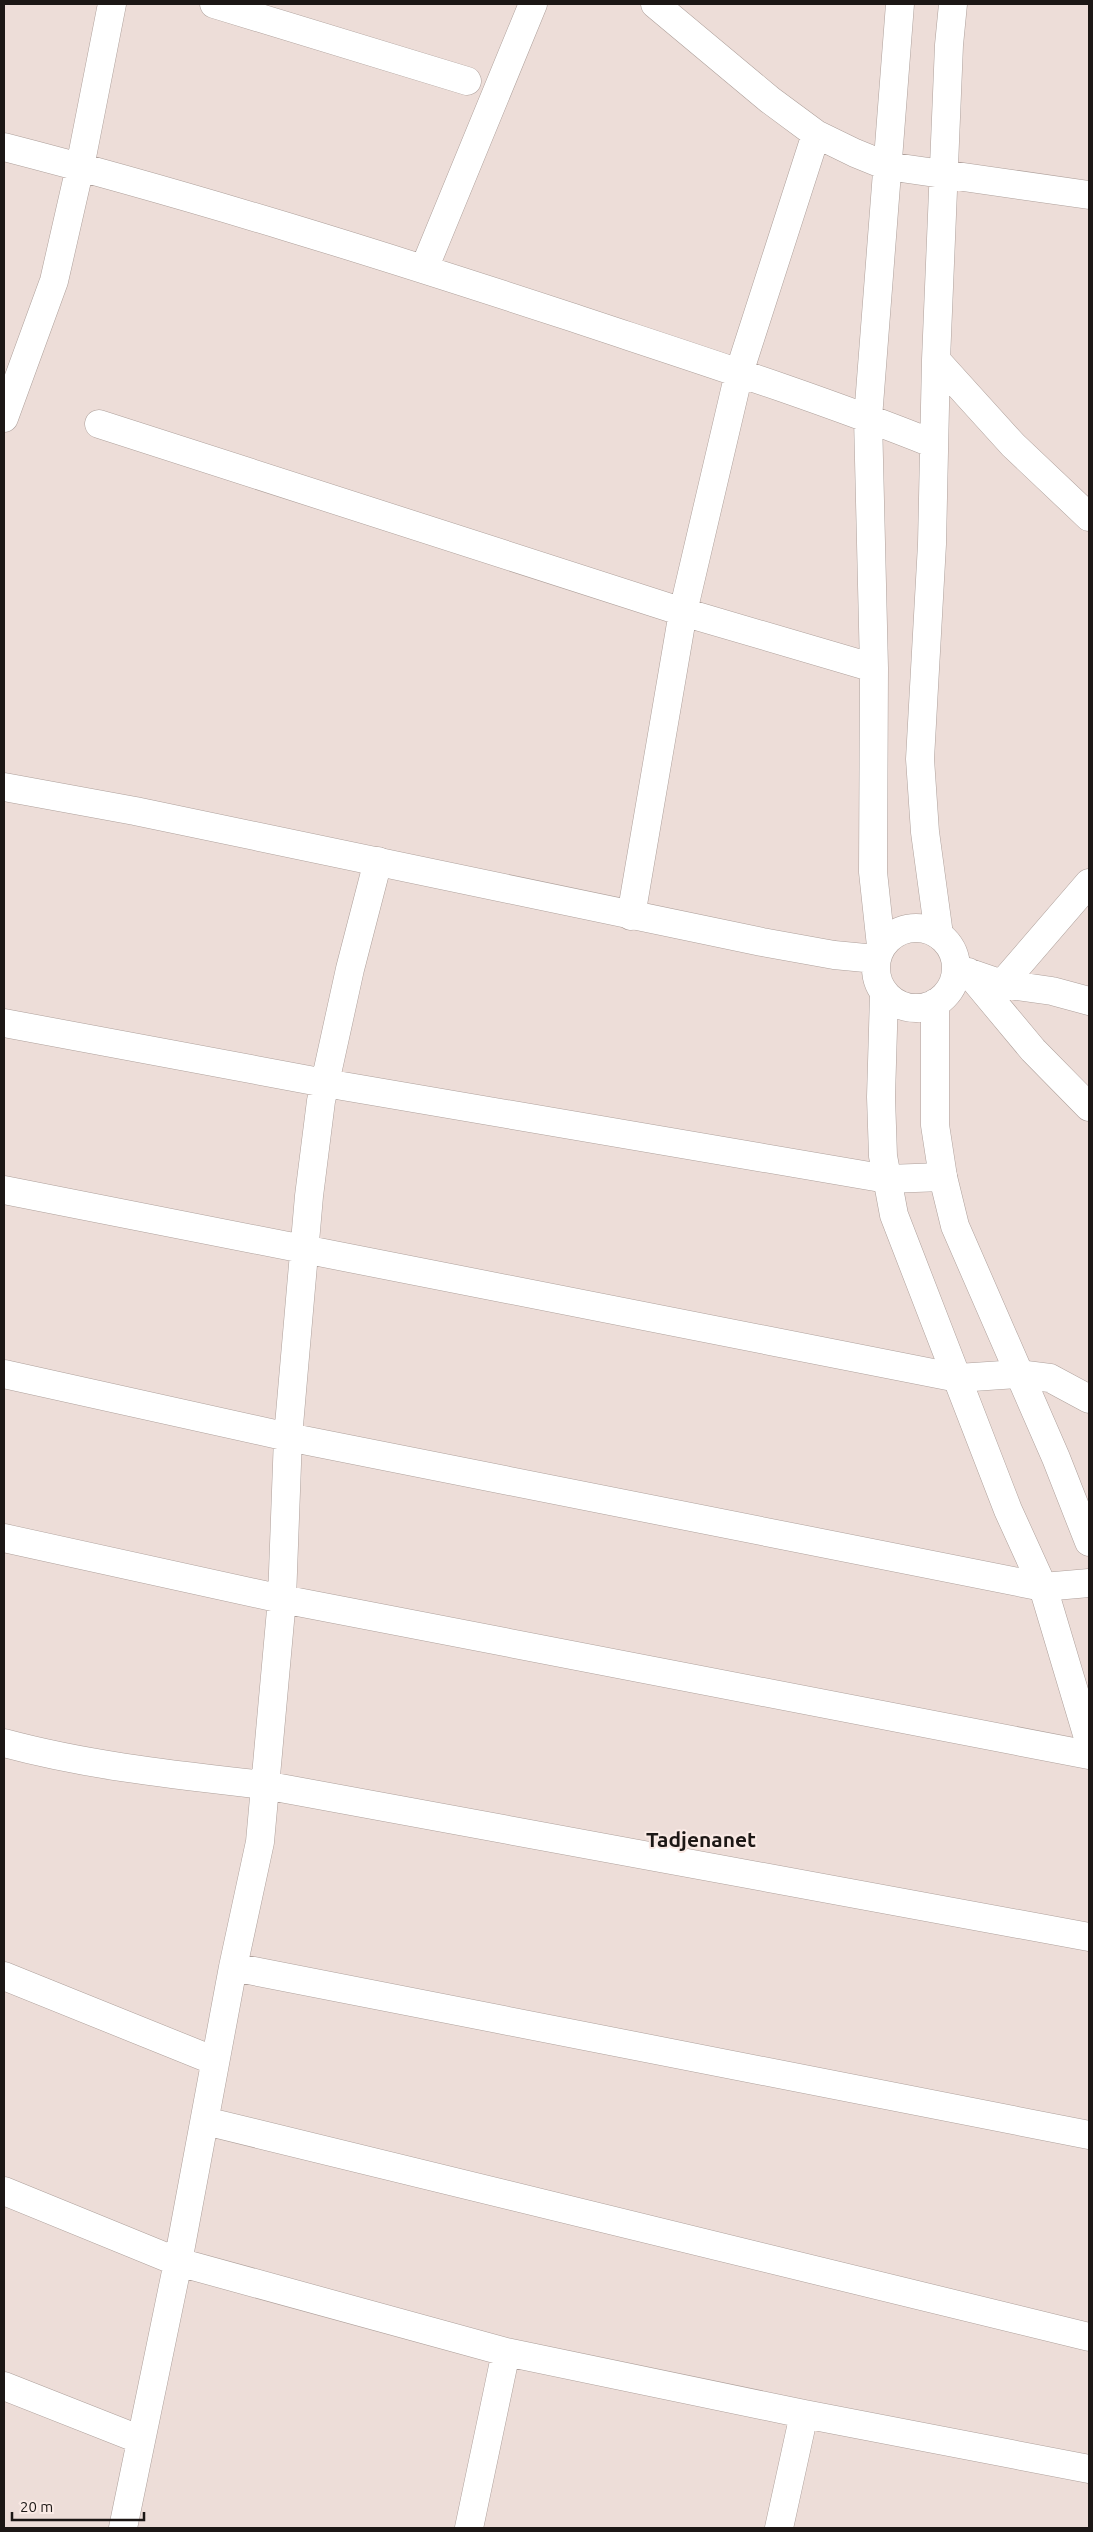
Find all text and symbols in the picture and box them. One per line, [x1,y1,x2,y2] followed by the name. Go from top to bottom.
[646,1827,756,1851] district label: Tadjenanet
[12,2490,145,2522] scale bar
[20,2498,53,2515] text: 20 m

